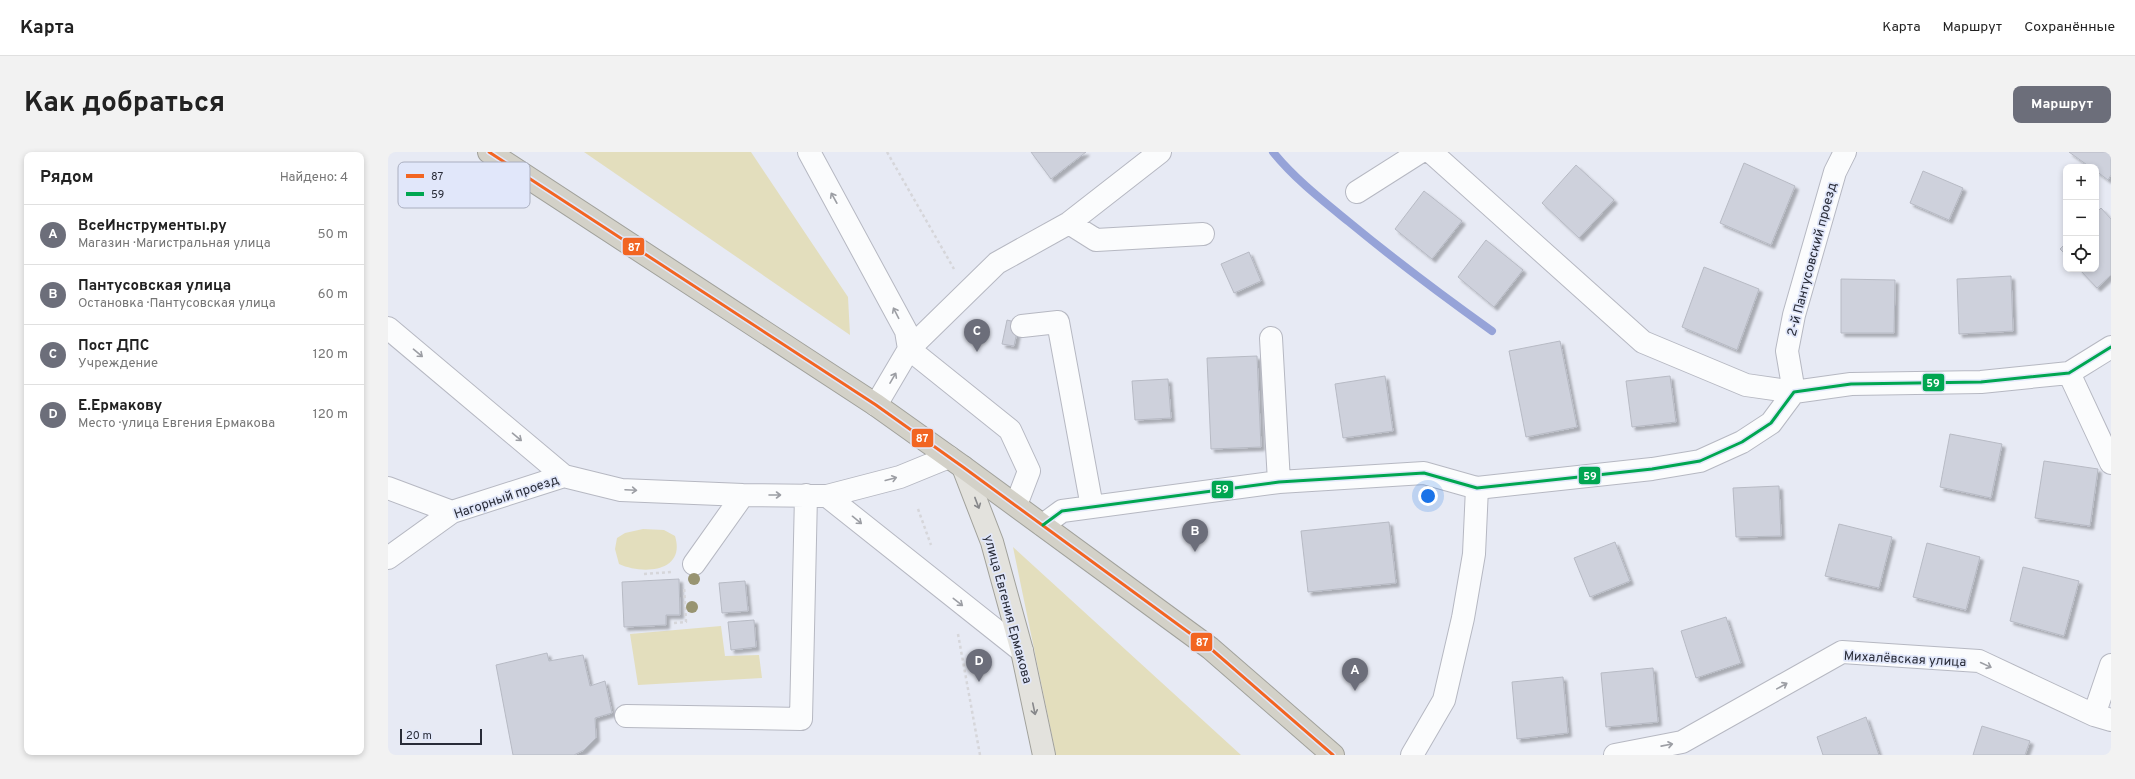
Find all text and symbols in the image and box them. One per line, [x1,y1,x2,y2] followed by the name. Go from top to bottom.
[20,16,74,40] text: Карта
[1882,19,1921,36] text: Карта
[1943,19,2002,36] text: Маршрут
[2024,19,2115,36] text: Сохранённые
[24,86,225,122] text: Как добраться
[2013,86,2111,123] button: Маршрут
[398,162,530,208] legend
[2063,164,2099,272] map controls
[2063,164,2099,200] button: +
[40,167,93,189] text: Рядом
[280,170,348,186] text: Найдено: 4
[431,170,444,184] text: 87
[1785,180,1841,338] street label: 2-й Пантусовский проезд
[431,188,444,202] text: 59
[830,193,838,205] one-way arrow
[2063,200,2099,236] button: −
[78,217,227,236] text: ВсеИнструменты.ру
[48,227,58,243] text: A
[318,227,348,243] text: 50 m
[78,236,271,252] text: Магазин · Магистральная улица
[2063,236,2099,272] button: locate
[622,237,645,256] line badge: 87
[628,241,640,255] text: 87
[78,277,231,296] text: Пантусовская улица
[49,287,57,303] text: B
[318,287,348,303] text: 60 m
[78,296,276,312] text: Остановка · Пантусовская улица
[892,307,900,319] one-way arrow
[964,319,990,352] pin: C
[78,337,149,356] text: Пост ДПС
[49,347,57,363] text: C
[313,347,348,363] text: 120 m
[412,349,423,358] one-way arrow
[78,356,158,372] text: Учреждение
[890,372,897,384] one-way arrow
[1922,373,1945,392] line badge: 59
[1926,377,1940,391] text: 59
[78,397,162,416] text: Е.Ермакову
[48,407,58,423] text: D
[313,407,348,423] text: 120 m
[78,416,275,432] text: Место · улица Евгения Ермакова
[911,428,934,448] line badge: 87
[512,432,523,441] one-way arrow
[916,432,928,446] text: 87
[1578,466,1601,485] line badge: 59
[1583,470,1597,484] text: 59
[452,472,562,523] street label: Нагорный проезд
[885,474,898,482] one-way arrow
[1211,480,1234,499] line badge: 59
[1215,483,1229,497] text: 59
[624,486,637,494] one-way arrow
[1418,486,1438,506] your location
[768,491,781,499] one-way arrow
[974,497,982,509] one-way arrow
[852,516,862,525] one-way arrow
[1182,519,1208,552] pin: B
[979,533,1035,686] street label: улица Евгения Ермакова
[953,598,964,606] one-way arrow
[1190,632,1213,652] line badge: 87
[1196,636,1208,650] text: 87
[966,649,992,682] pin: D
[1843,649,1967,671] street label: Михалёвская улица
[1342,658,1368,691] pin: A
[1979,662,1991,669] one-way arrow
[1776,681,1788,689] one-way arrow
[1031,702,1039,715] one-way arrow
[400,727,482,746] scale bar
[406,729,432,743] text: 20 m
[1660,740,1673,748] one-way arrow

